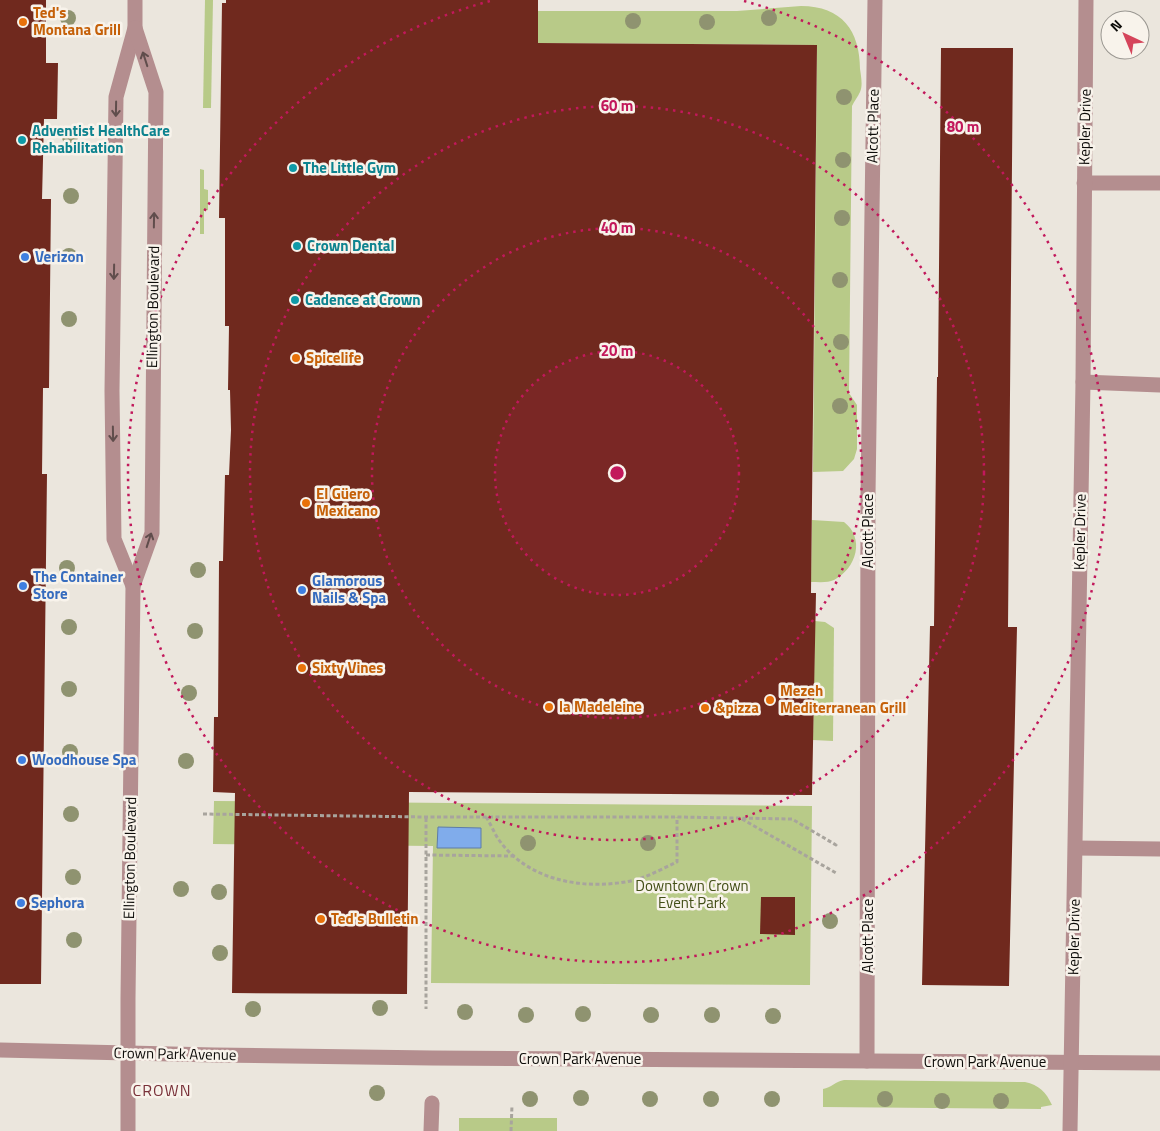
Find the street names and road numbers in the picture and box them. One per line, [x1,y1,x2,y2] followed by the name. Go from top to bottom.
[860,89,885,163] street label: Alcott Place
[1072,89,1097,165] street label: Kepler Drive
[140,246,165,368] street label: Ellington Boulevard
[856,494,879,568] street label: Alcott Place
[1067,494,1092,570] street label: Kepler Drive
[117,797,142,919] street label: Ellington Boulevard
[856,899,879,973] street label: Alcott Place
[1061,899,1086,975] street label: Kepler Drive
[113,1041,237,1066] street label: Crown Park Avenue
[519,1047,641,1070] street label: Crown Park Avenue
[924,1050,1046,1073] street label: Crown Park Avenue

